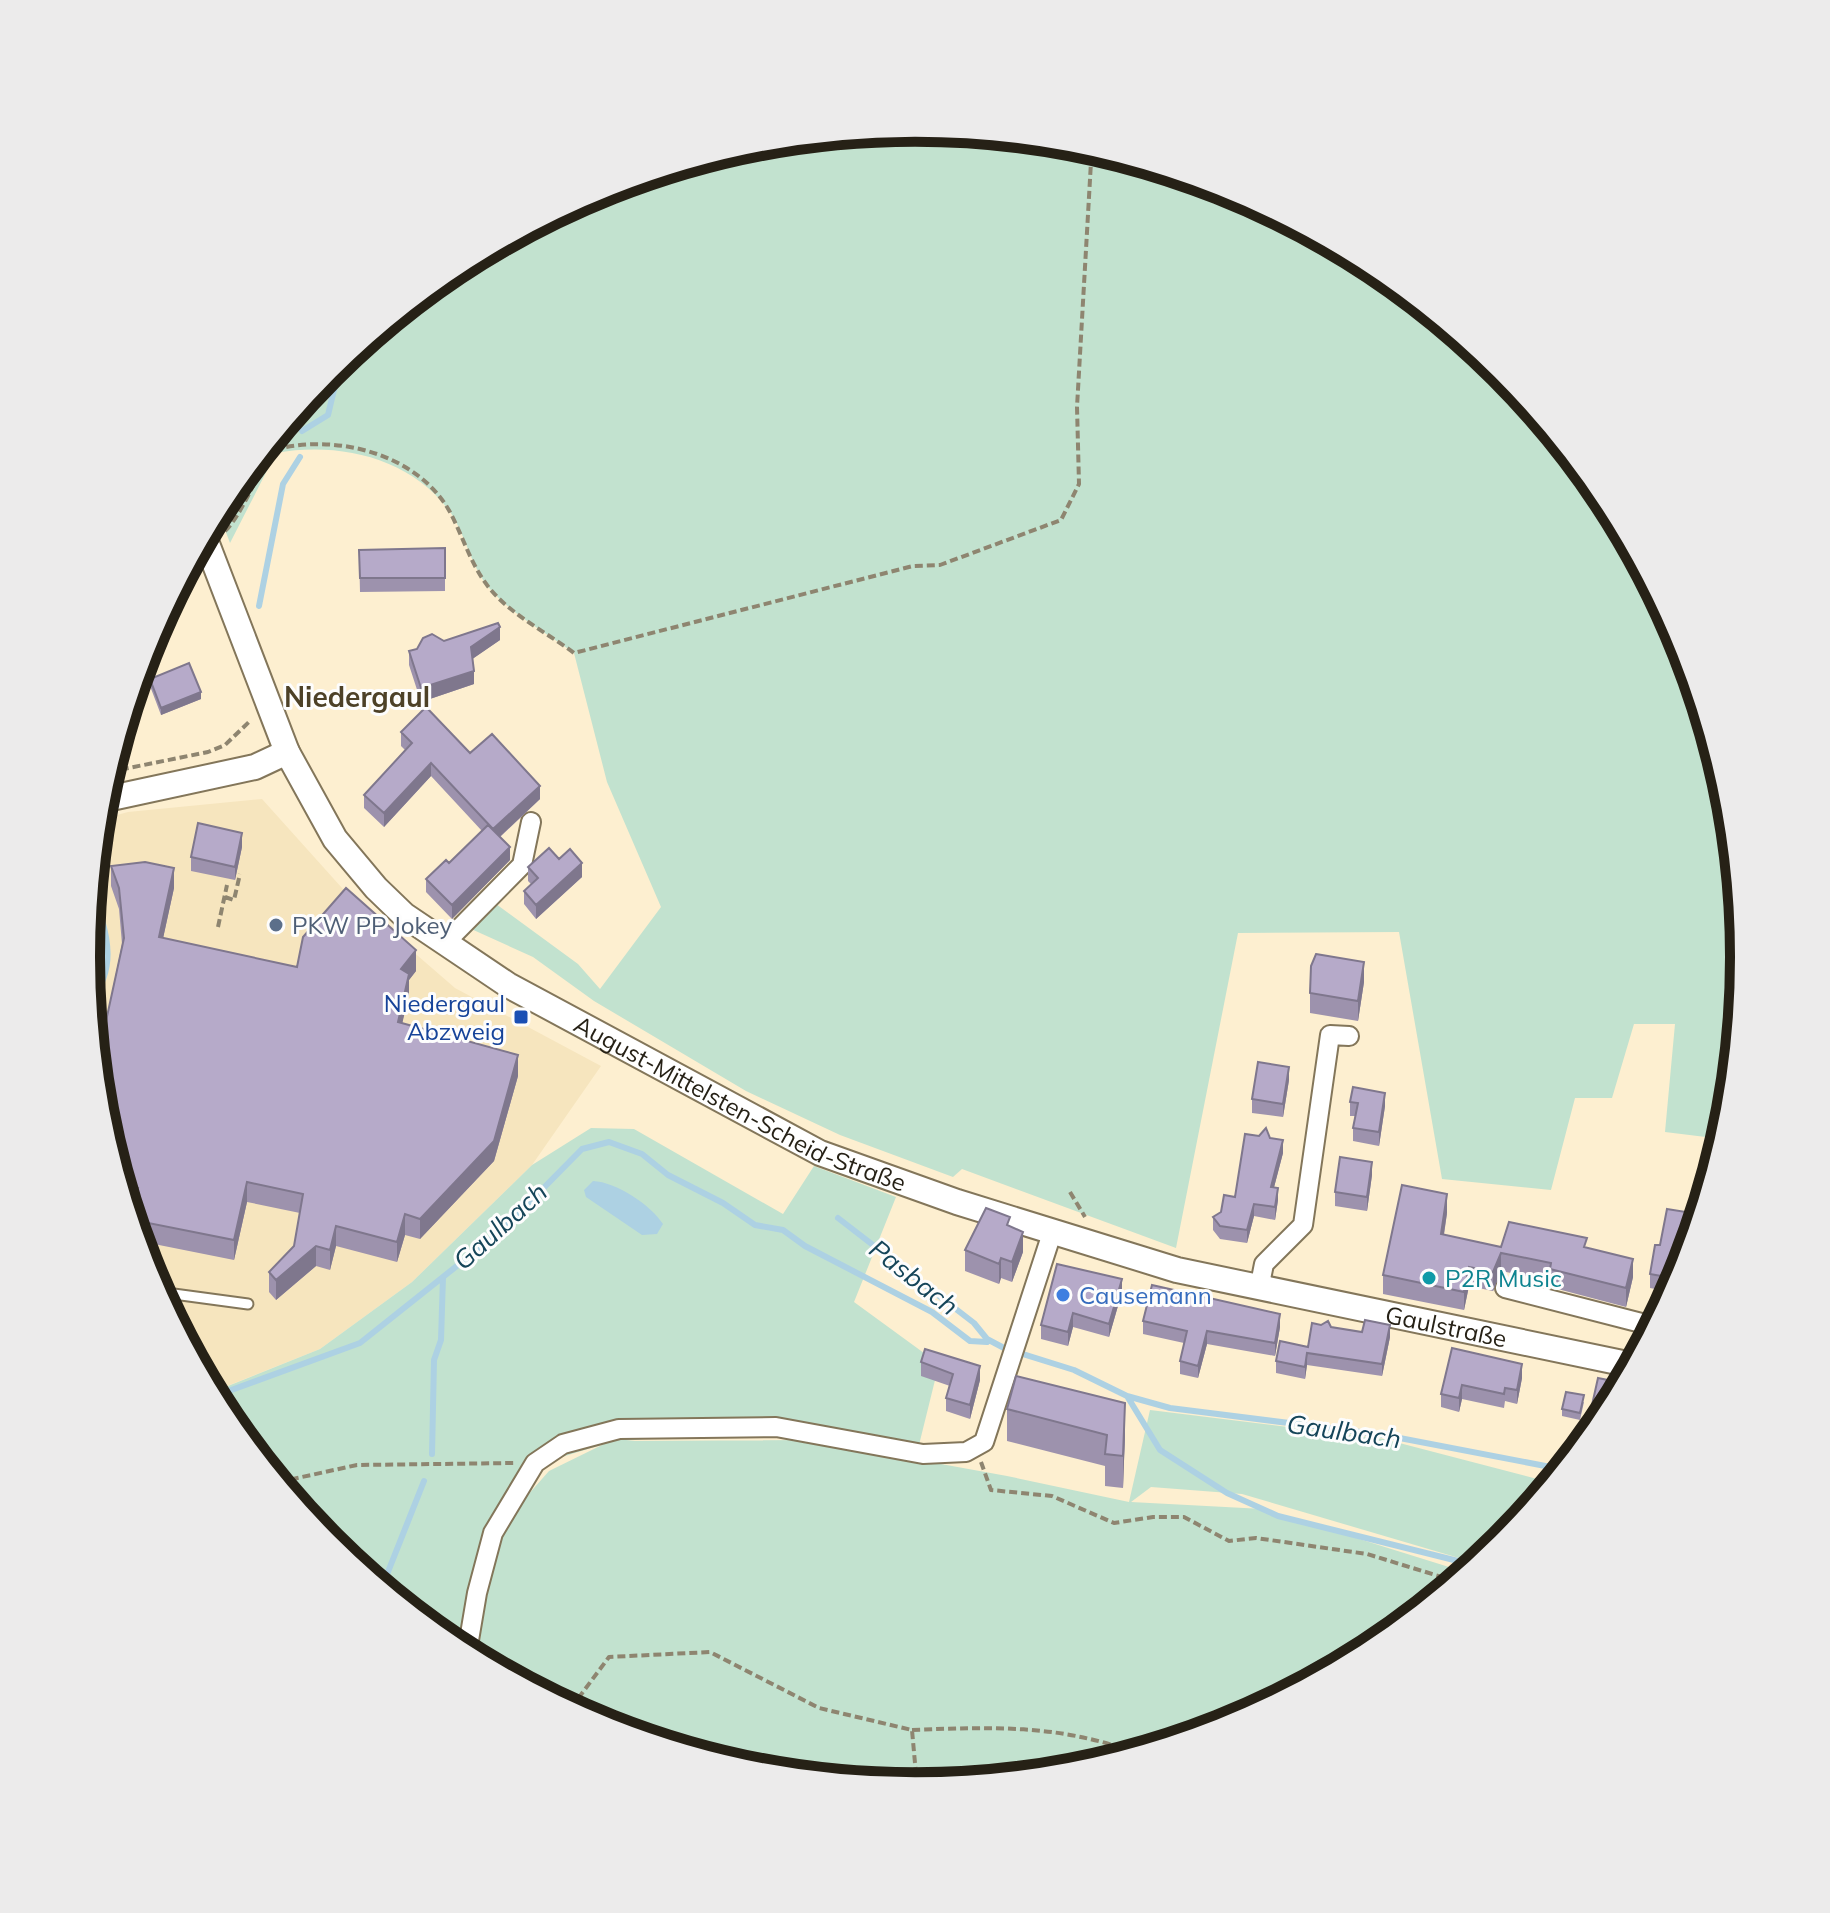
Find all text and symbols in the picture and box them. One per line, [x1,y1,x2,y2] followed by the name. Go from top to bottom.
[284,679,430,714] district label: Niedergaul
[292,910,453,940] place label: PKW PP Jokey
[267,916,285,934] marker: PKW PP Jokey
[384,988,505,1046] place label: Niedergaul Abzweig
[512,1008,530,1026] marker: Niedergaul Abzweig
[569,1009,910,1198] street label: August-Mittelsten-Scheid-Straße
[446,1175,554,1277] water label: Gaulbach
[863,1232,965,1322] water label: Pasbach
[1445,1263,1562,1293] place label: P2R Music
[1420,1269,1438,1287] marker: P2R Music
[1079,1280,1212,1310] place label: Causemann
[1054,1286,1072,1304] marker: Causemann
[1383,1299,1509,1353] street label: Gaulstraße
[1285,1407,1403,1455] water label: Gaulbach

